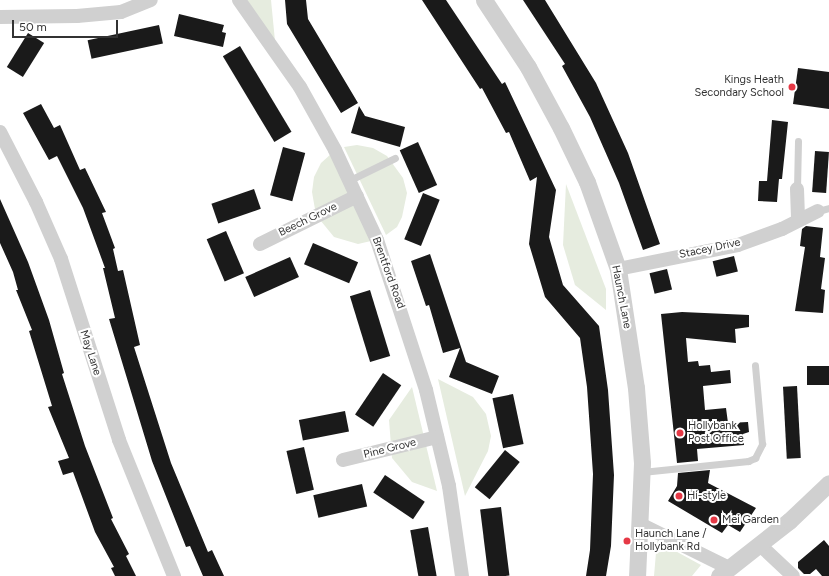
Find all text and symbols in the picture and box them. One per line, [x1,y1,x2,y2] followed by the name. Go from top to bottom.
[14,12,120,38] scale bar
[19,20,47,34] text: 50 m
[694,74,784,100] place label: Kings Heath Secondary School
[787,82,797,92] marker: Kings Heath Secondary School
[277,200,339,240] street label: Beech Grove
[369,235,407,311] street label: Brentford Road
[678,236,742,262] street label: Stacey Drive
[608,264,634,330] street label: Haunch Lane
[76,329,104,377] street label: May Lane
[688,420,744,446] place label: Hollybank Post Office
[675,428,685,438] marker: Hollybank Post Office
[362,436,418,462] street label: Pine Grove
[687,489,726,503] place label: Hi-style
[674,491,684,501] marker: Hi-style
[722,513,779,527] place label: Mei Garden
[709,515,719,525] marker: Mei Garden
[635,528,706,554] place label: Haunch Lane / Hollybank Rd
[622,536,632,546] marker: Haunch Lane / Hollybank Rd

